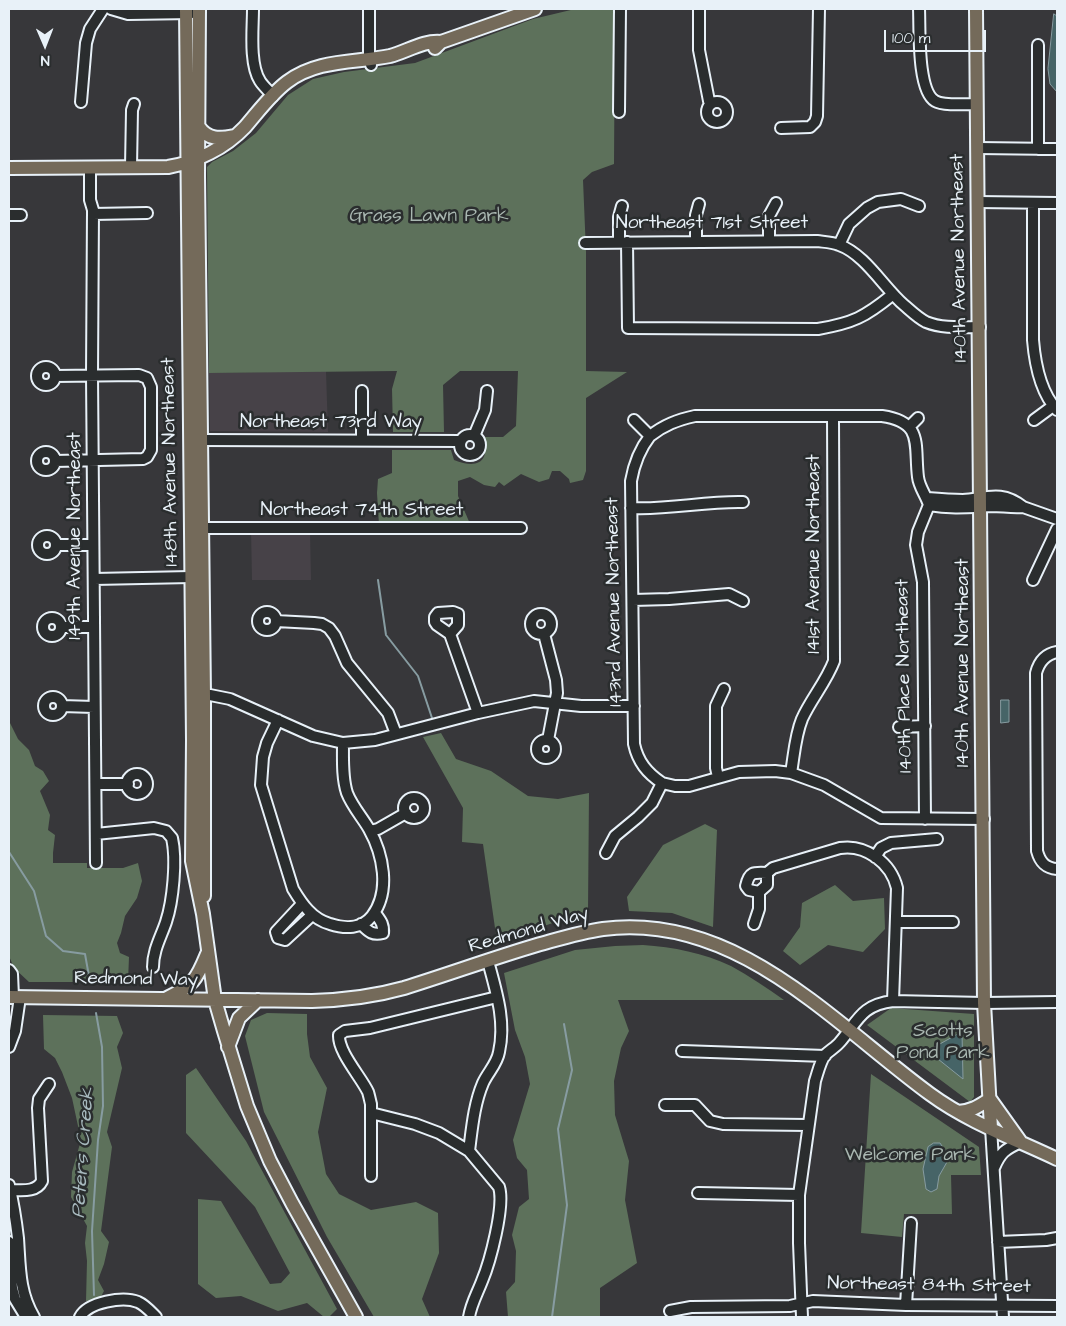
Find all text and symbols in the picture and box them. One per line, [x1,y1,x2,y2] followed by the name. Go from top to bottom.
[20,20,70,70] north arrow
[886,20,988,52] scale bar
[892,28,931,49] text: 100 m
[41,50,50,70] text: N
[947,153,973,363] street label: 140th Avenue Northeast
[349,206,509,228] park label: Grass Lawn Park
[616,213,808,235] street label: Northeast 71st Street
[158,357,184,567] street label: 148th Avenue Northeast
[240,412,422,434] street label: Northeast 73rd Way
[65,432,87,640] street label: 149th Avenue Northeast
[804,454,826,654] street label: 141st Avenue Northeast
[602,497,628,707] street label: 143rd Avenue Northeast
[261,500,463,522] street label: Northeast 74th Street
[953,559,975,767] street label: 140th Avenue Northeast
[892,579,918,773] street label: 140th Place Northeast
[466,903,592,959] street label: Redmond Way
[74,968,198,992] street label: Redmond Way
[896,1021,990,1065] park label: Scotts Pond Park
[67,1087,101,1219] water label: Peters Creek
[845,1145,975,1167] park label: Welcome Park
[827,1273,1031,1299] street label: Northeast 84th Street

